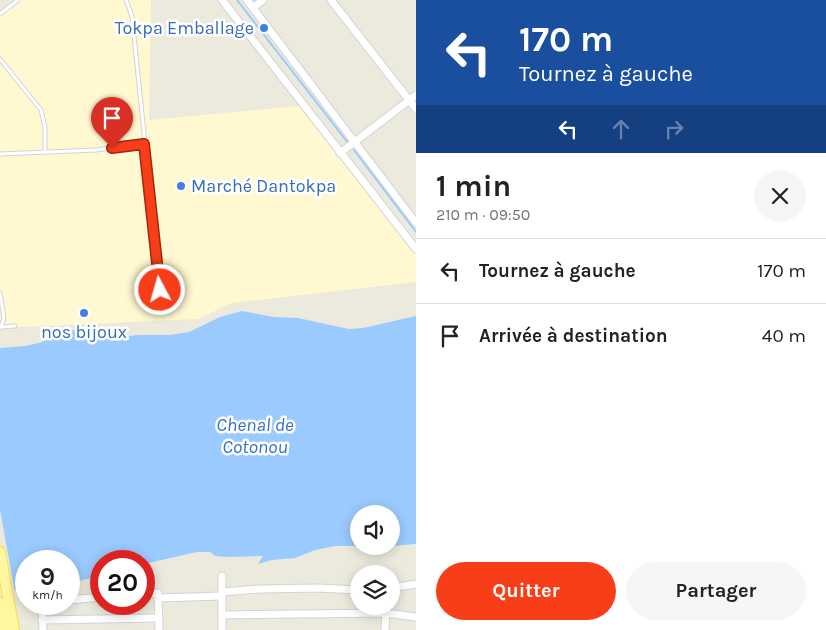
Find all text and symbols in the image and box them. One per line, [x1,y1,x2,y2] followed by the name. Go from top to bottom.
[115,17,254,39] place label: Tokpa Emballage
[519,19,613,60] text: 170 m
[436,20,501,85] icon: left
[258,22,270,34] marker: Tokpa Emballage
[519,61,693,87] text: Tournez à gauche
[91,97,133,148] pin
[98,104,126,132] icon: arrive
[554,115,582,143] icon: left
[607,115,635,143] icon: ahead
[660,115,688,143] icon: right
[436,168,511,204] text: 1 min
[754,170,806,222] button: close
[191,175,336,197] place label: Marché Dantokpa
[175,180,187,192] marker: Marché Dantokpa
[436,205,530,224] text: 210 m · 09:50
[436,257,464,285] icon: left
[479,260,636,282] text: Tournez à gauche
[757,260,806,282] text: 170 m
[133,263,185,315] position arrow
[78,307,90,319] marker: nos bijoux
[41,321,127,343] place label: nos bijoux
[436,322,464,350] icon: arrive
[479,325,668,347] text: Arrivée à destination
[762,325,806,347] text: 40 m
[216,414,294,458] water label: Chenal de Cotonou
[350,505,400,615] map controls
[350,505,400,555] button: sound
[90,550,155,615] speed limit sign: 20
[40,562,55,591] text: 9
[436,562,616,620] button: Quitter
[626,562,806,620] button: Partager
[350,565,400,615] button: layers
[32,588,63,602] text: km/h

